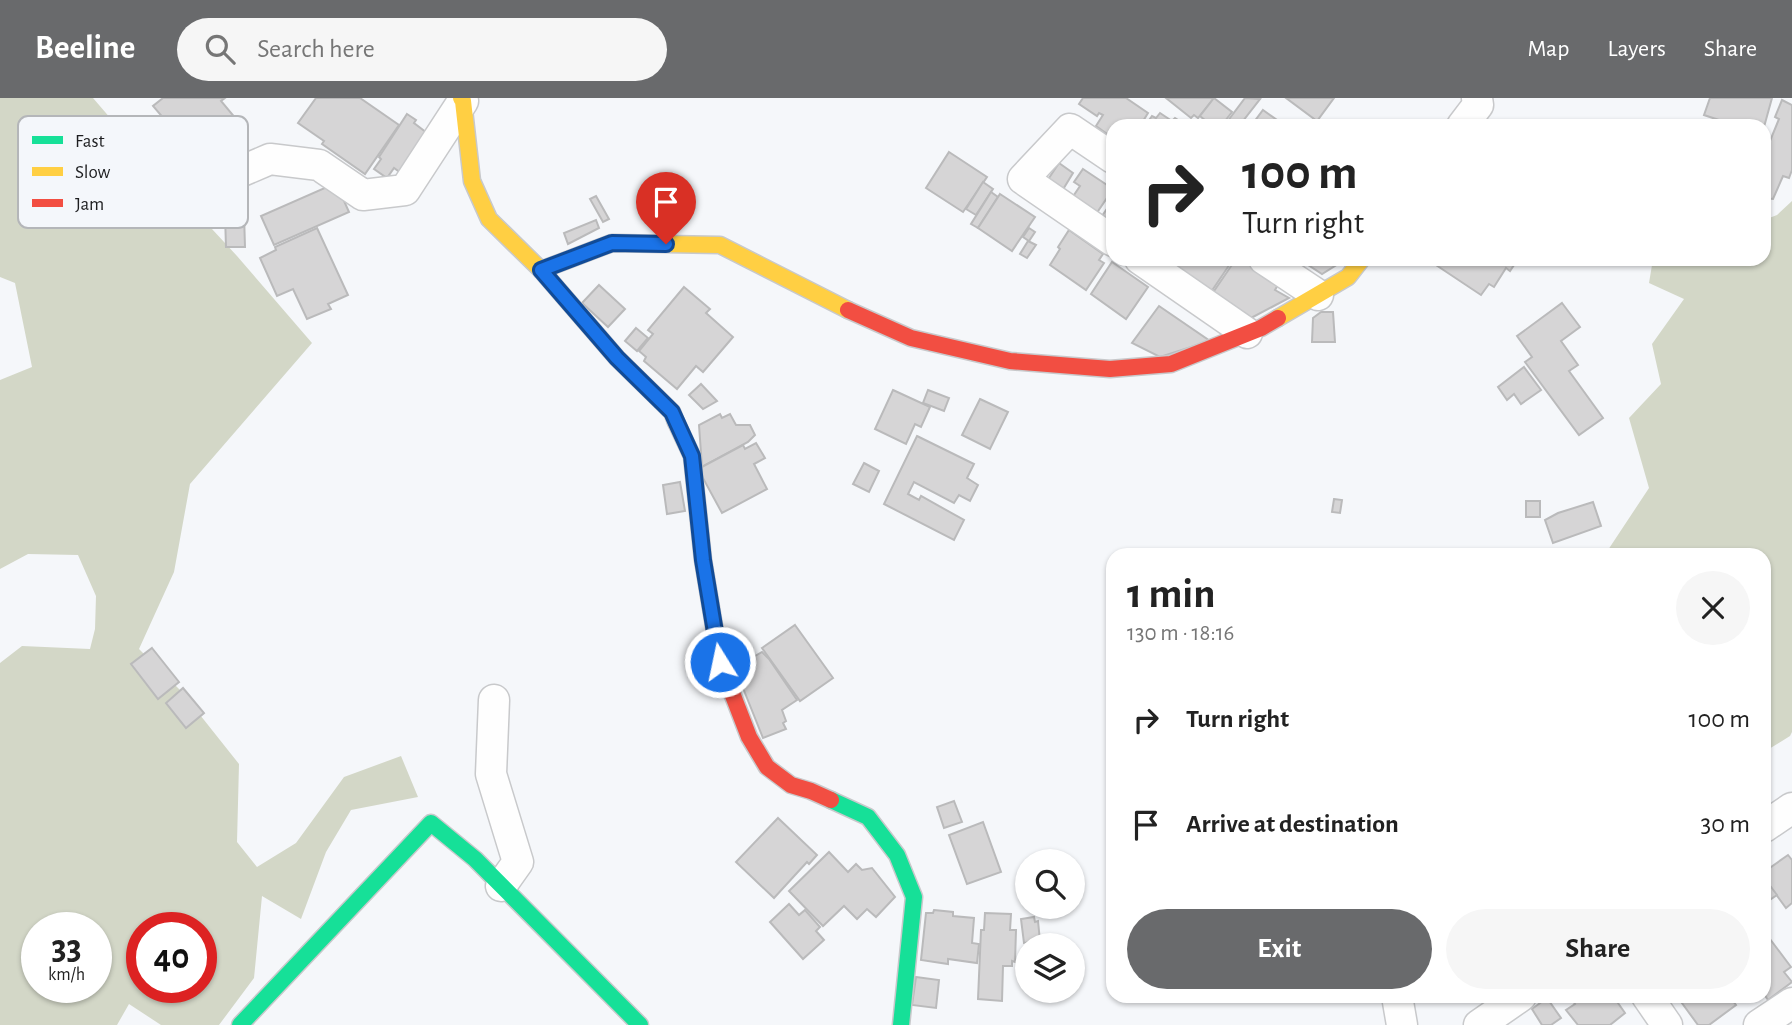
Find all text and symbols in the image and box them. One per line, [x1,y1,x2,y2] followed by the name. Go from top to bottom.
[177,18,667,81] search box
[201,30,239,68] icon: search
[35,32,135,65] text: Beeline
[257,36,375,62] text: Search here
[1527,37,1569,61] text: Map
[1607,37,1666,61] text: Layers
[1704,37,1757,61] text: Share
[18,116,248,228] legend
[75,132,105,151] text: Fast
[1127,147,1218,238] icon: right
[1242,149,1358,198] text: 100 m
[75,163,111,182] text: Slow
[636,172,696,244] pin
[647,183,685,221] icon: arrive
[75,195,104,214] text: Jam
[1242,207,1364,239] text: Turn right
[1676,571,1750,645] button: close
[1127,573,1216,615] text: 1 min
[1127,622,1234,645] text: 130 m · 18:16
[683,625,757,699] position arrow
[1127,701,1165,739] icon: right
[1186,706,1289,732] text: Turn right
[1689,706,1750,732] text: 100 m
[1127,806,1165,844] icon: arrive
[1186,811,1399,837] text: Arrive at destination
[1700,811,1750,837] text: 30 m
[1015,849,1085,1003] map controls
[1015,849,1085,919] button: search
[1127,909,1432,989] button: Exit
[1446,909,1750,989] button: Share
[126,912,217,1003] speed limit sign: 40
[51,931,82,966] text: 33
[1015,933,1085,1003] button: layers
[48,966,85,984] text: km/h

